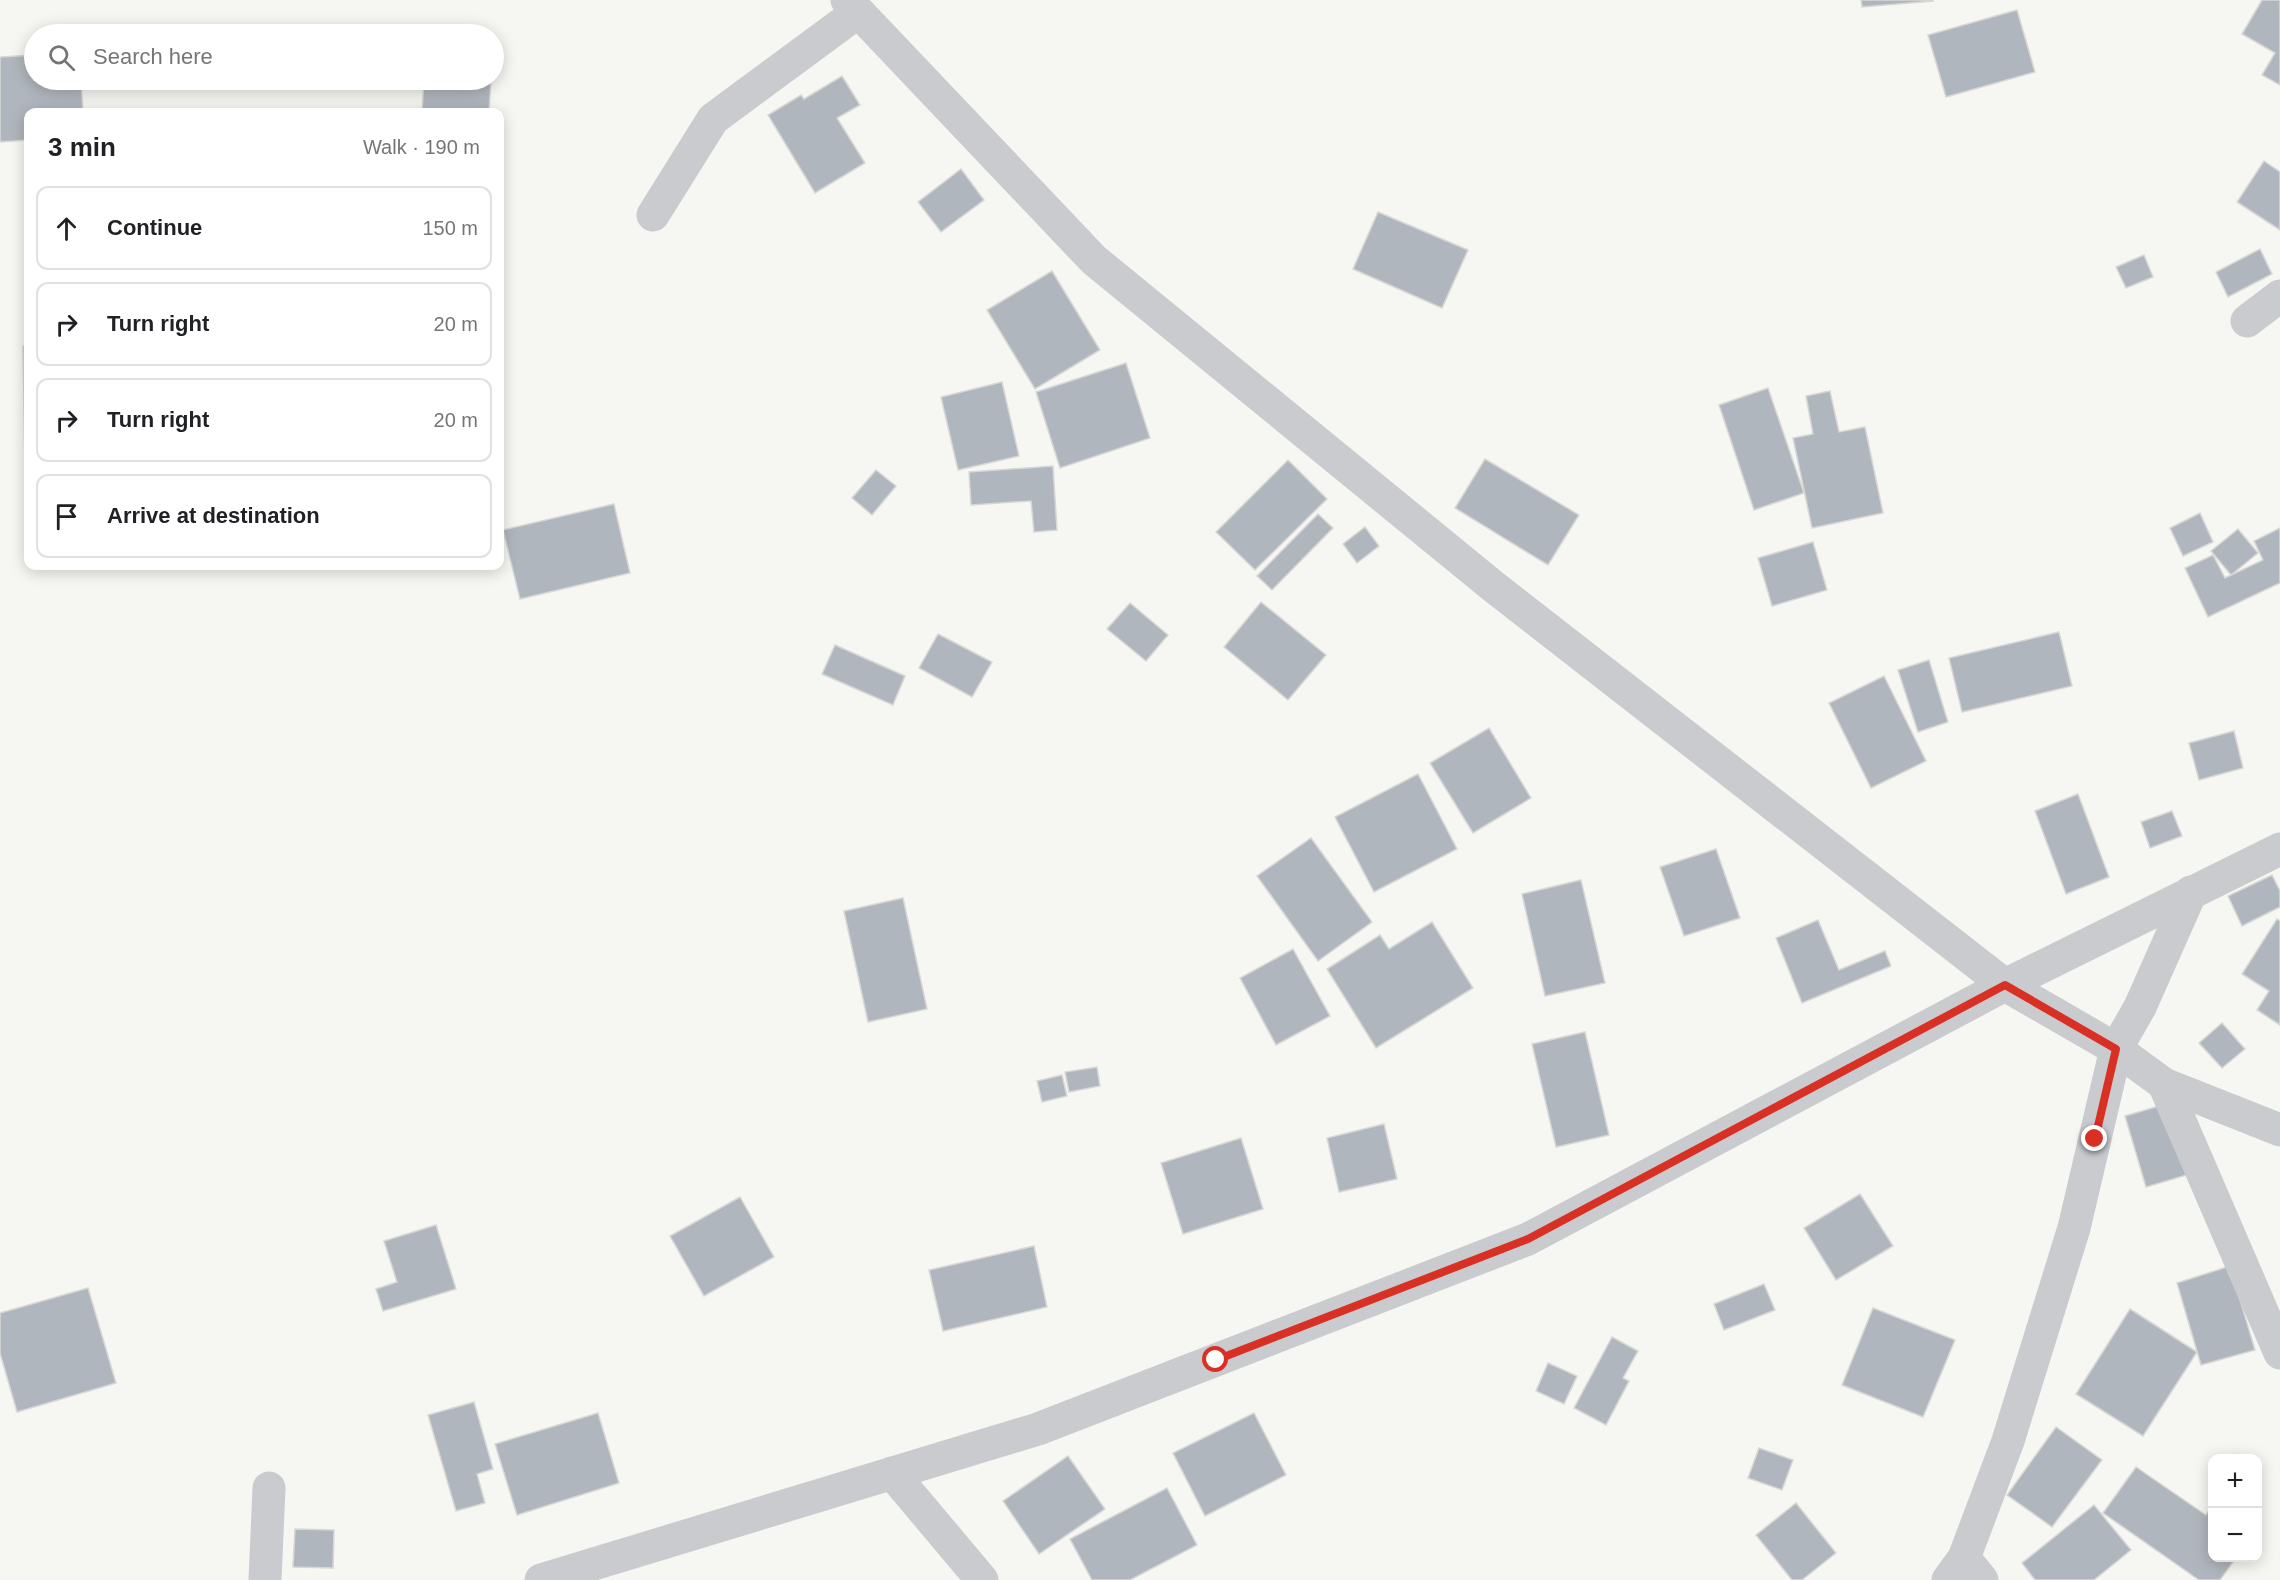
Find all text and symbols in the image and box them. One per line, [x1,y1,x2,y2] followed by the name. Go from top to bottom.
[24,24,504,90] search box
[45,41,78,74] icon: search
[93,44,213,69] text: Search here
[48,132,116,162] text: 3 min
[363,136,480,158] text: Walk · 190 m
[50,212,83,245] icon: ahead
[107,215,202,240] text: Continue
[422,217,478,239] text: 150 m
[50,308,83,341] icon: right
[107,311,209,336] text: Turn right
[434,313,478,335] text: 20 m
[50,404,83,437] icon: right
[107,407,209,432] text: Turn right
[434,409,478,431] text: 20 m
[50,500,83,533] icon: arrive
[107,503,320,528] text: Arrive at destination
[2081,1125,2107,1151] route end
[1202,1346,1228,1372] route start
[2208,1454,2262,1562] map controls
[2208,1454,2262,1508] button: +
[2208,1508,2262,1562] button: −

